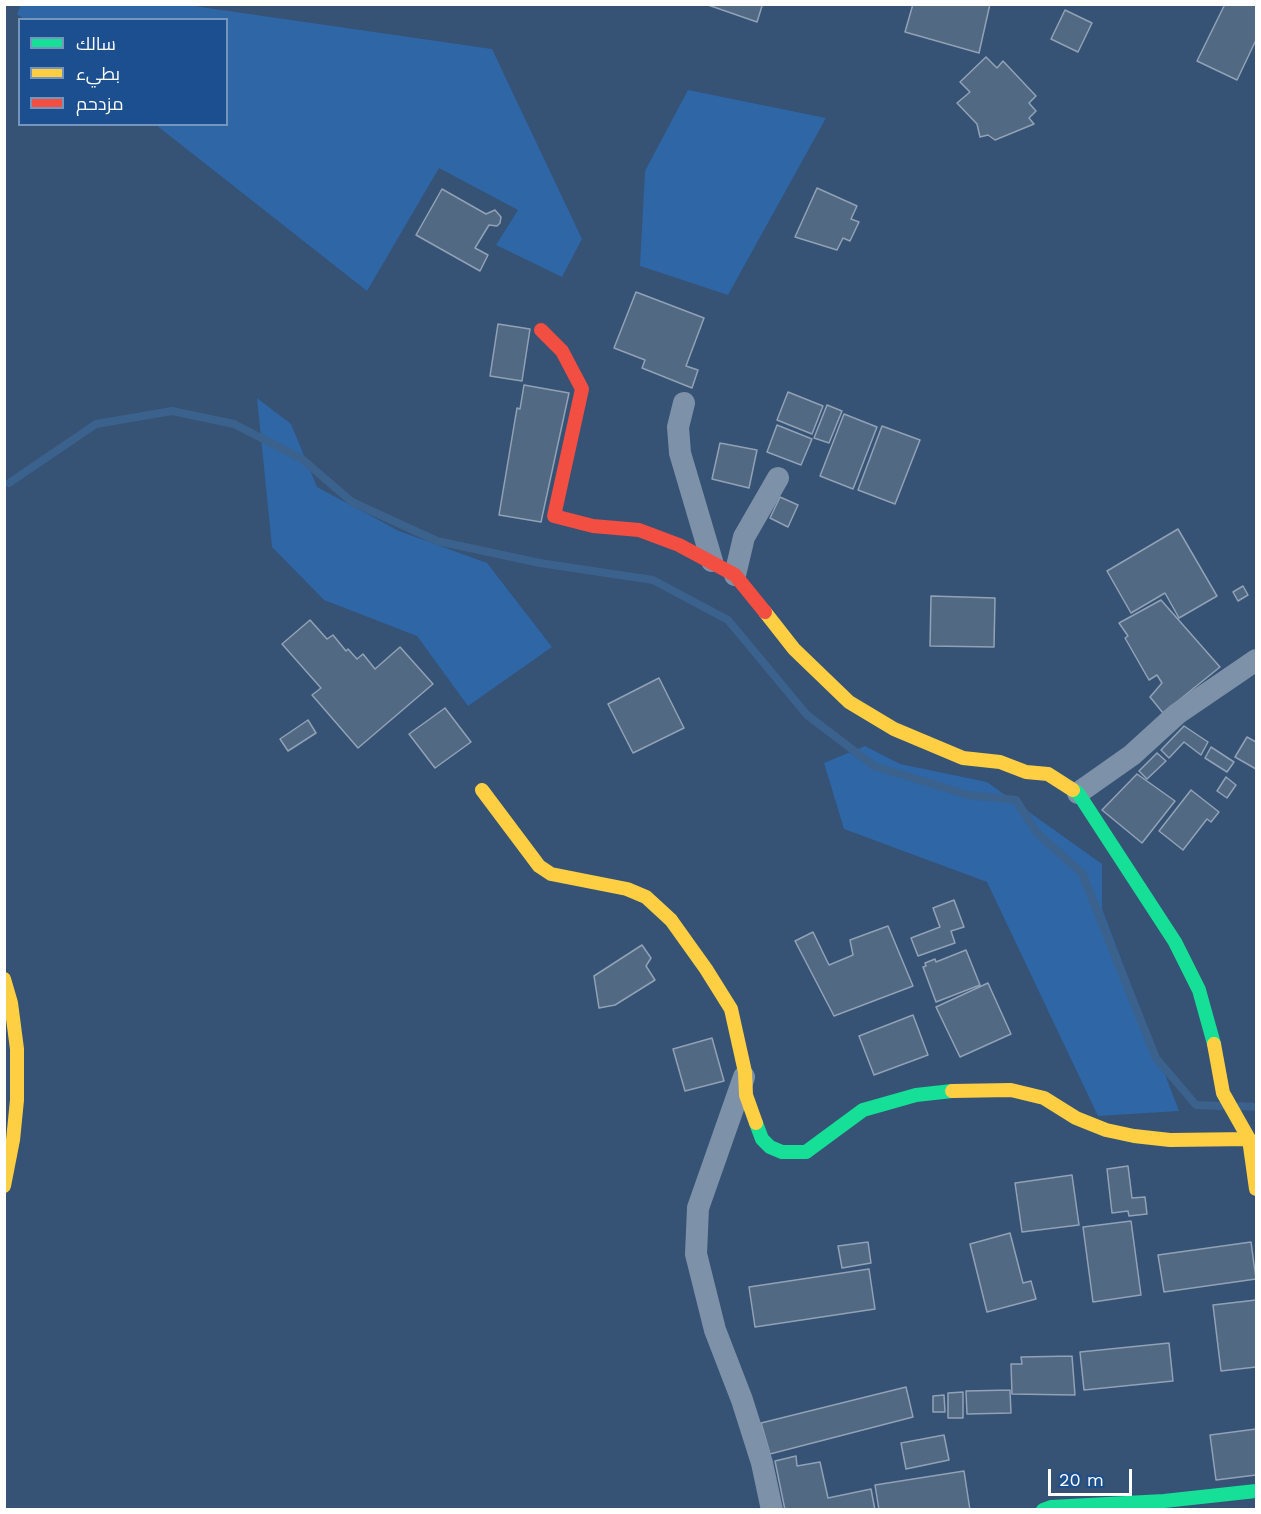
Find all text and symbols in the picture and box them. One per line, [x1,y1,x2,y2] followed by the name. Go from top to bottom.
[18,18,228,126] legend
[76,33,116,54] text: سالك
[76,63,120,84] text: بطيء
[76,93,124,114] text: مزدحم
[1051,1457,1135,1495] scale bar
[1059,1469,1104,1490] text: 20 m

